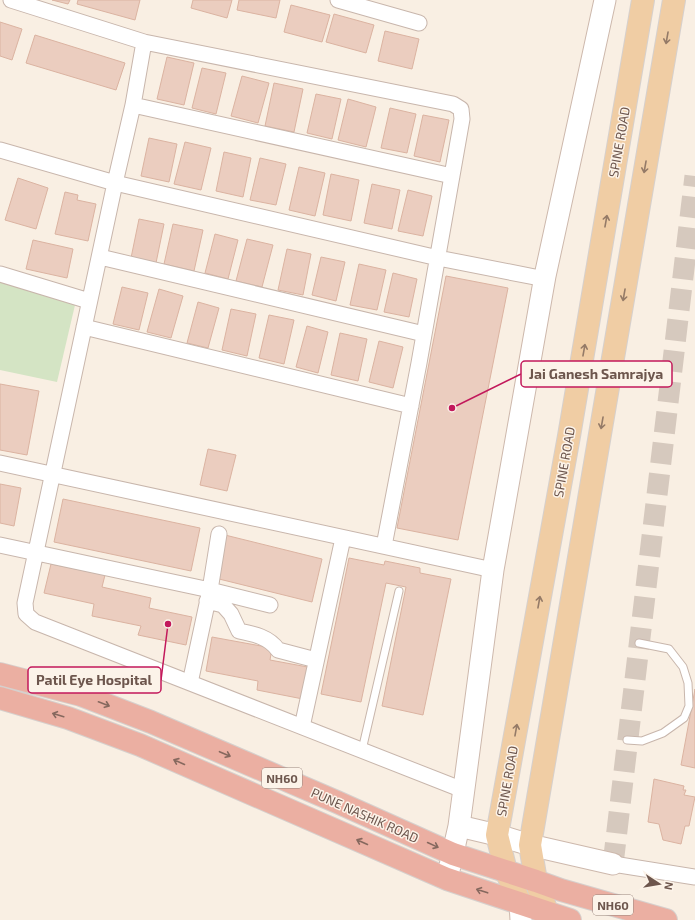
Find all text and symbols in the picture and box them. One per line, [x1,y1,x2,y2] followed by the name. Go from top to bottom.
[663,32,671,45] one-way arrow
[605,106,633,178] street label: SPINE ROAD
[641,160,649,173] one-way arrow
[602,215,610,228] one-way arrow
[619,288,627,301] one-way arrow
[580,344,588,357] one-way arrow
[521,361,672,387] callout: Jai Ganesh Samrajya
[529,365,663,382] text: Jai Ganesh Samrajya
[598,416,606,429] one-way arrow
[550,426,578,498] street label: SPINE ROAD
[535,596,543,609] one-way arrow
[28,667,161,693] callout: Patil Eye Hospital
[36,671,153,688] text: Patil Eye Hospital
[98,701,110,709] one-way arrow
[51,711,64,718] one-way arrow
[512,724,520,737] one-way arrow
[493,745,521,817] street label: SPINE ROAD
[218,750,230,758] one-way arrow
[173,758,185,765] one-way arrow
[262,768,302,788] road number: NH60
[309,784,421,846] street label: PUNE NASHIK ROAD
[357,838,369,845] one-way arrow
[427,842,439,850] one-way arrow
[639,864,679,904] north arrow
[662,881,676,891] text: N
[476,887,489,894] one-way arrow
[593,895,633,915] road number: NH60

